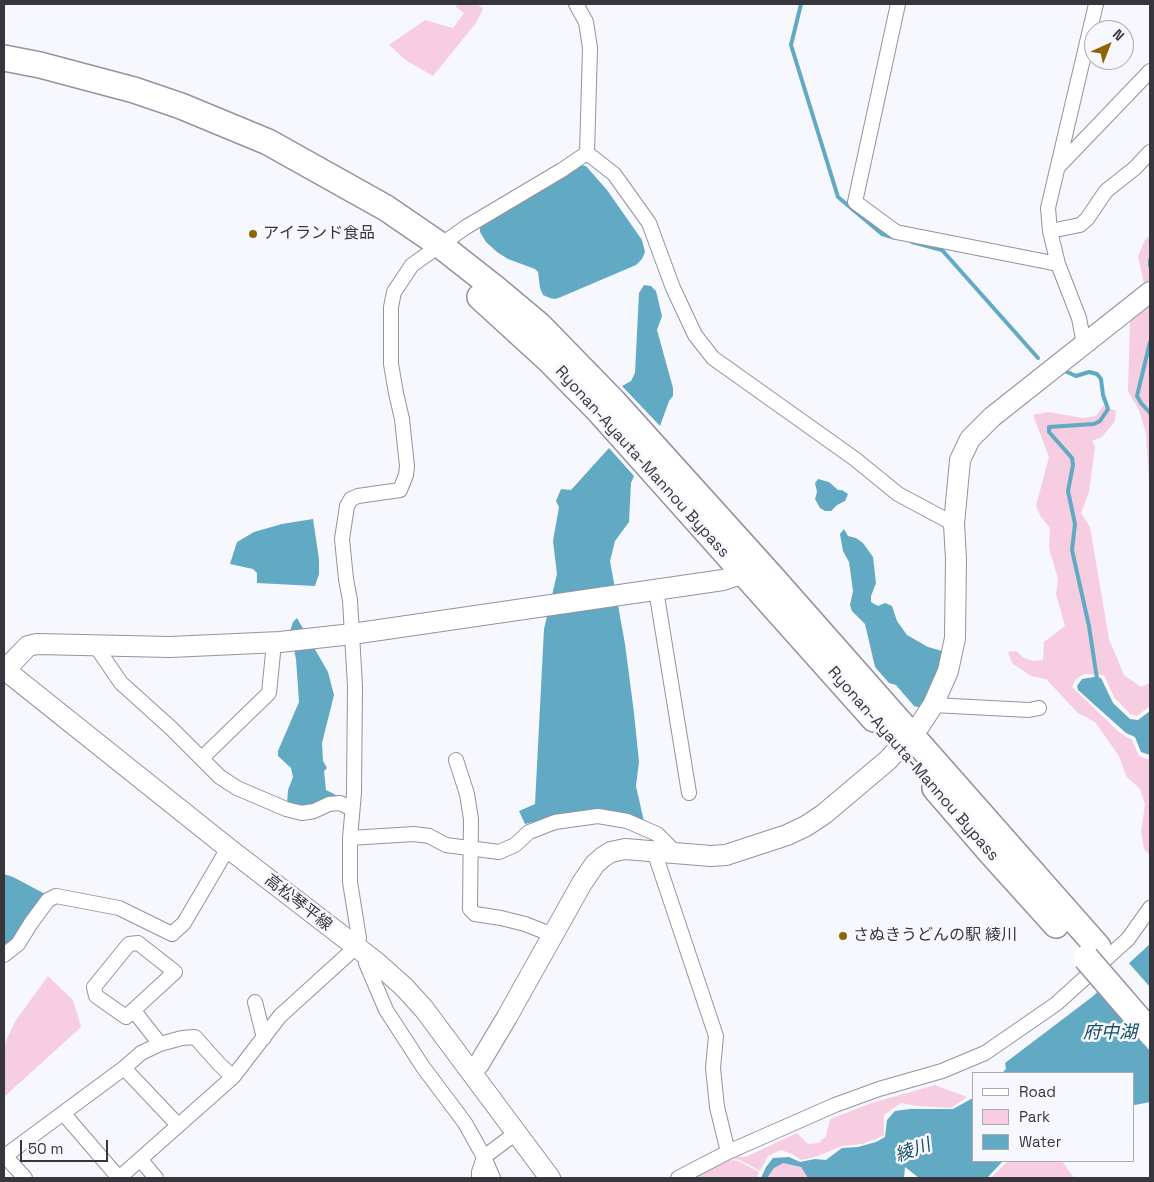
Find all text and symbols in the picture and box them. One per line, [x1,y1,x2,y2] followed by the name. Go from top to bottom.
[1084,20,1134,70] north arrow
[1109,25,1128,45] text: N
[263,224,375,244] place label: アイランド食品
[247,228,259,240] marker: アイランド食品
[551,362,733,562] street label: Ryonan-Ayauta-Mannou Bypass
[823,663,1003,865] street label: Ryonan-Ayauta-Mannou Bypass
[261,871,335,935] street label: 高松琴平線
[853,926,1017,946] place label: さぬきうどんの駅 綾川
[837,930,849,942] marker: さぬきうどんの駅 綾川
[1083,1022,1137,1044] water label: 府中湖
[972,1072,1134,1162] legend
[1019,1082,1056,1101] text: Road
[1019,1107,1050,1126] text: Park
[22,1130,110,1162] scale bar
[1019,1132,1061,1151] text: Water
[892,1135,934,1167] water label: 綾川
[28,1139,63,1158] text: 50 m

